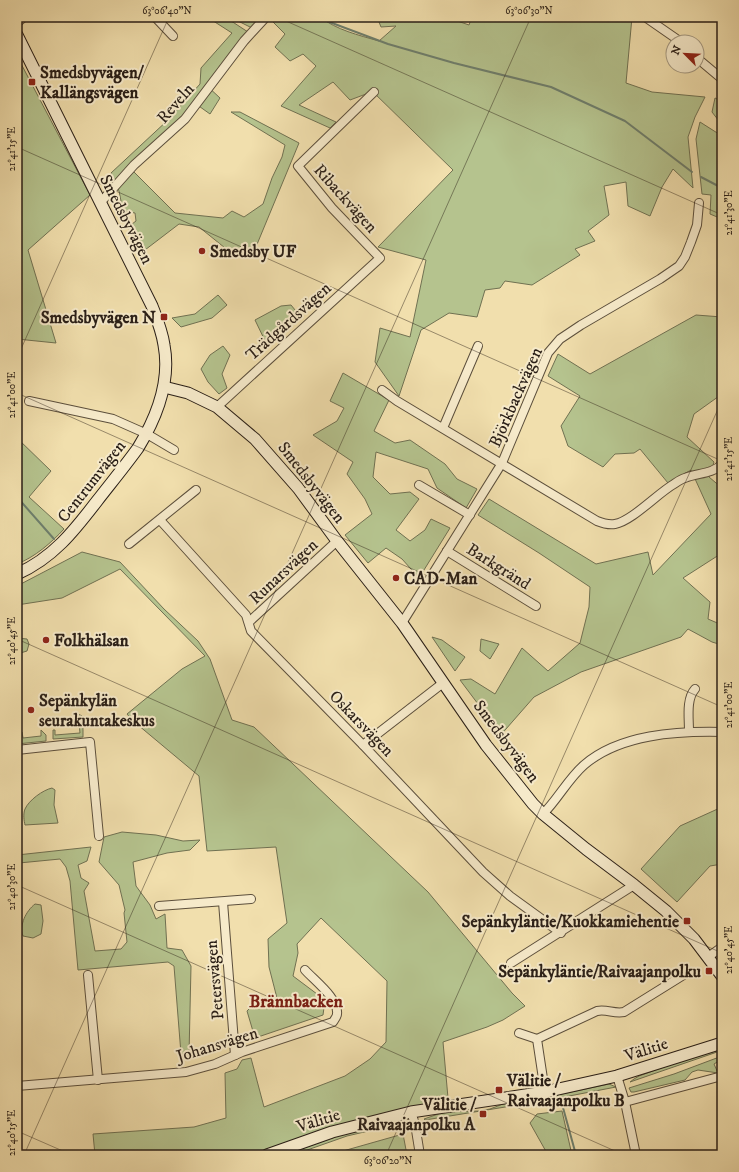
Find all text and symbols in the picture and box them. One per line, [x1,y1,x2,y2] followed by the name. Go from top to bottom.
[142,5,192,17] text: 63°06'40"N
[505,5,553,17] text: 63°06'30"N
[665,34,705,74] north arrow
[669,43,685,57] text: N
[40,62,145,104] place label: Smedsbyvägen/ Kallängsvägen
[27,77,37,87] marker: Smedsbyvägen/ Kallängsvägen
[152,79,199,129] street label: Reveln
[6,127,18,171] text: 21°41'15"E
[308,160,382,238] street label: Ribackvägen
[94,171,158,268] street label: Smedsbyvägen
[723,191,735,235] text: 21°41'30"E
[210,241,297,263] place label: Smedsby UF
[197,246,207,256] marker: Smedsby UF
[241,277,336,366] street label: Trädgårdsvägen
[41,307,156,329] place label: Smedsbyvägen N
[159,312,169,322] marker: Smedsbyvägen N
[484,344,548,451] street label: Björkbackvägen
[6,372,18,418] text: 21°41'00"E
[53,436,131,527] street label: Centrumvägen
[272,437,350,528] street label: Smedsbyvägen
[723,437,735,481] text: 21°41'15"E
[245,534,323,609] street label: Runarsvägen
[462,539,535,595] street label: Barkgränd
[404,568,477,590] place label: CAD-Man
[391,573,401,583] marker: CAD-Man
[6,617,18,665] text: 21°40'45"E
[54,630,129,652] place label: Folkhälsan
[41,635,51,645] marker: Folkhälsan
[723,682,735,728] text: 21°41'00"E
[324,686,399,762] street label: Oskarsvägen
[39,690,155,732] place label: Sepänkylän seurakuntakeskus
[468,696,544,787] street label: Smedsbyvägen
[26,705,36,715] marker: Sepänkylän seurakuntakeskus
[6,864,18,910] text: 21°40'30"E
[462,911,679,933] place label: Sepänkyläntie/Kuokkamiehentie
[682,916,692,926] marker: Sepänkyläntie/Kuokkamiehentie
[723,926,735,974] text: 21°40'45"E
[201,939,229,1021] street label: Petersvägen
[498,961,701,983] place label: Sepänkyläntie/Raivaajanpolku
[704,966,714,976] marker: Sepänkyläntie/Raivaajanpolku
[249,991,344,1013] district label: Brännbacken
[172,1022,261,1068] street label: Johansvägen
[621,1033,671,1068] street label: Välitie
[506,1070,625,1112] place label: Välitie / Raivaajanpolku B
[494,1085,504,1095] marker: Välitie / Raivaajanpolku B
[357,1094,477,1136] place label: Välitie / Raivaajanpolku A
[293,1104,343,1138] street label: Välitie
[478,1109,488,1119] marker: Välitie / Raivaajanpolku A
[6,1110,18,1156] text: 21°40'15"E
[364,1155,412,1167] text: 63°06'20"N

